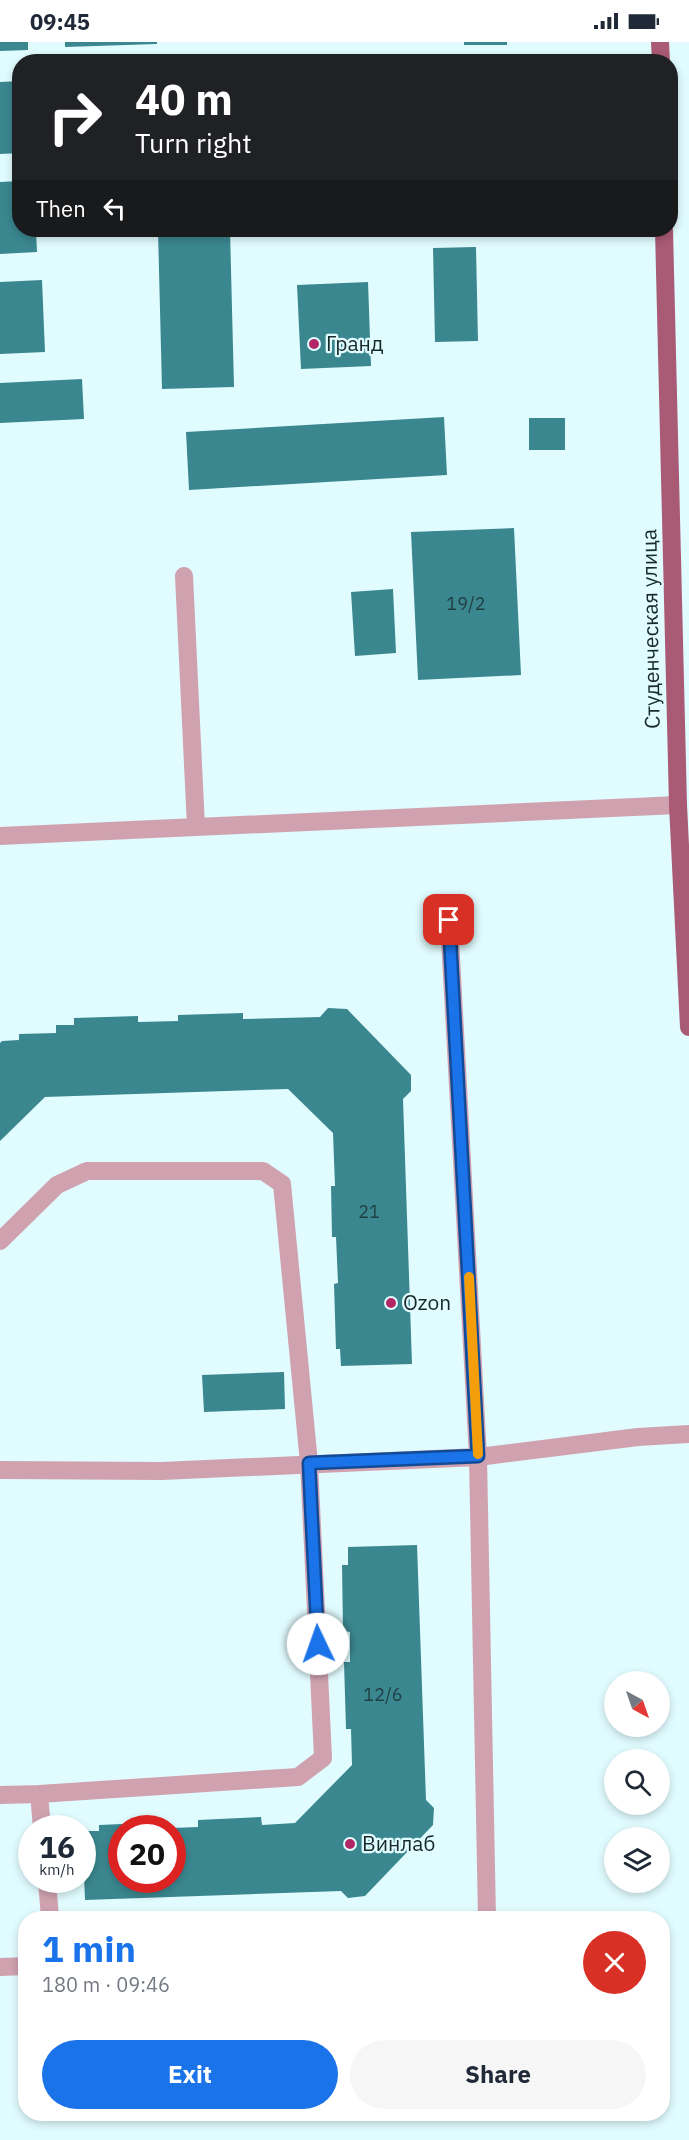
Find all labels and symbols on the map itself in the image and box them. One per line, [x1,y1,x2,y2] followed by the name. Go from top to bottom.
[326,329,384,357] place label: Гранд
[307,337,321,351] marker: Гранд
[634,529,666,729] street label: Студенческая улица
[446,592,486,615] house number: 19/2
[423,894,474,945] pin
[358,1200,380,1223] house number: 21
[403,1288,451,1316] place label: Ozon
[384,1296,398,1310] marker: Ozon
[286,1612,350,1676] position arrow
[604,1671,670,1737] north arrow
[363,1683,403,1706] house number: 12/6
[108,1815,186,1893] speed limit sign: 20
[362,1829,435,1857] place label: Винлаб
[343,1837,357,1851] marker: Винлаб

